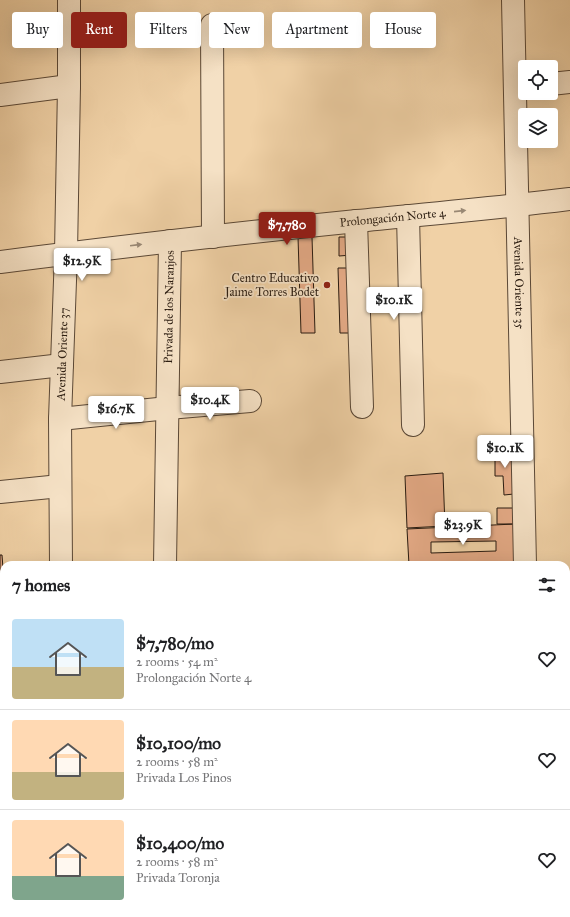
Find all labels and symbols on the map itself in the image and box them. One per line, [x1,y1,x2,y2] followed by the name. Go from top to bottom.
[339,206,446,230] street label: Prolongación Norte 4
[454,208,466,215] one-way arrow
[254,212,320,246] pin: $7,780
[511,236,527,330] street label: Avenida Oriente 35
[130,242,142,249] one-way arrow
[49,248,115,282] pin: $12.9K
[161,250,177,364] street label: Privada de los Naranjos
[223,271,320,300] place label: Centro Educativo Jaime Torres Bodet
[322,280,332,290] marker: Centro Educativo Jaime Torres Bodet
[361,287,427,321] pin: $10.1K
[54,307,71,402] street label: Avenida Oriente 37
[177,387,243,421] pin: $10.4K
[83,396,149,430] pin: $16.7K
[472,435,538,469] pin: $10.1K
[430,512,496,546] pin: $23.9K

